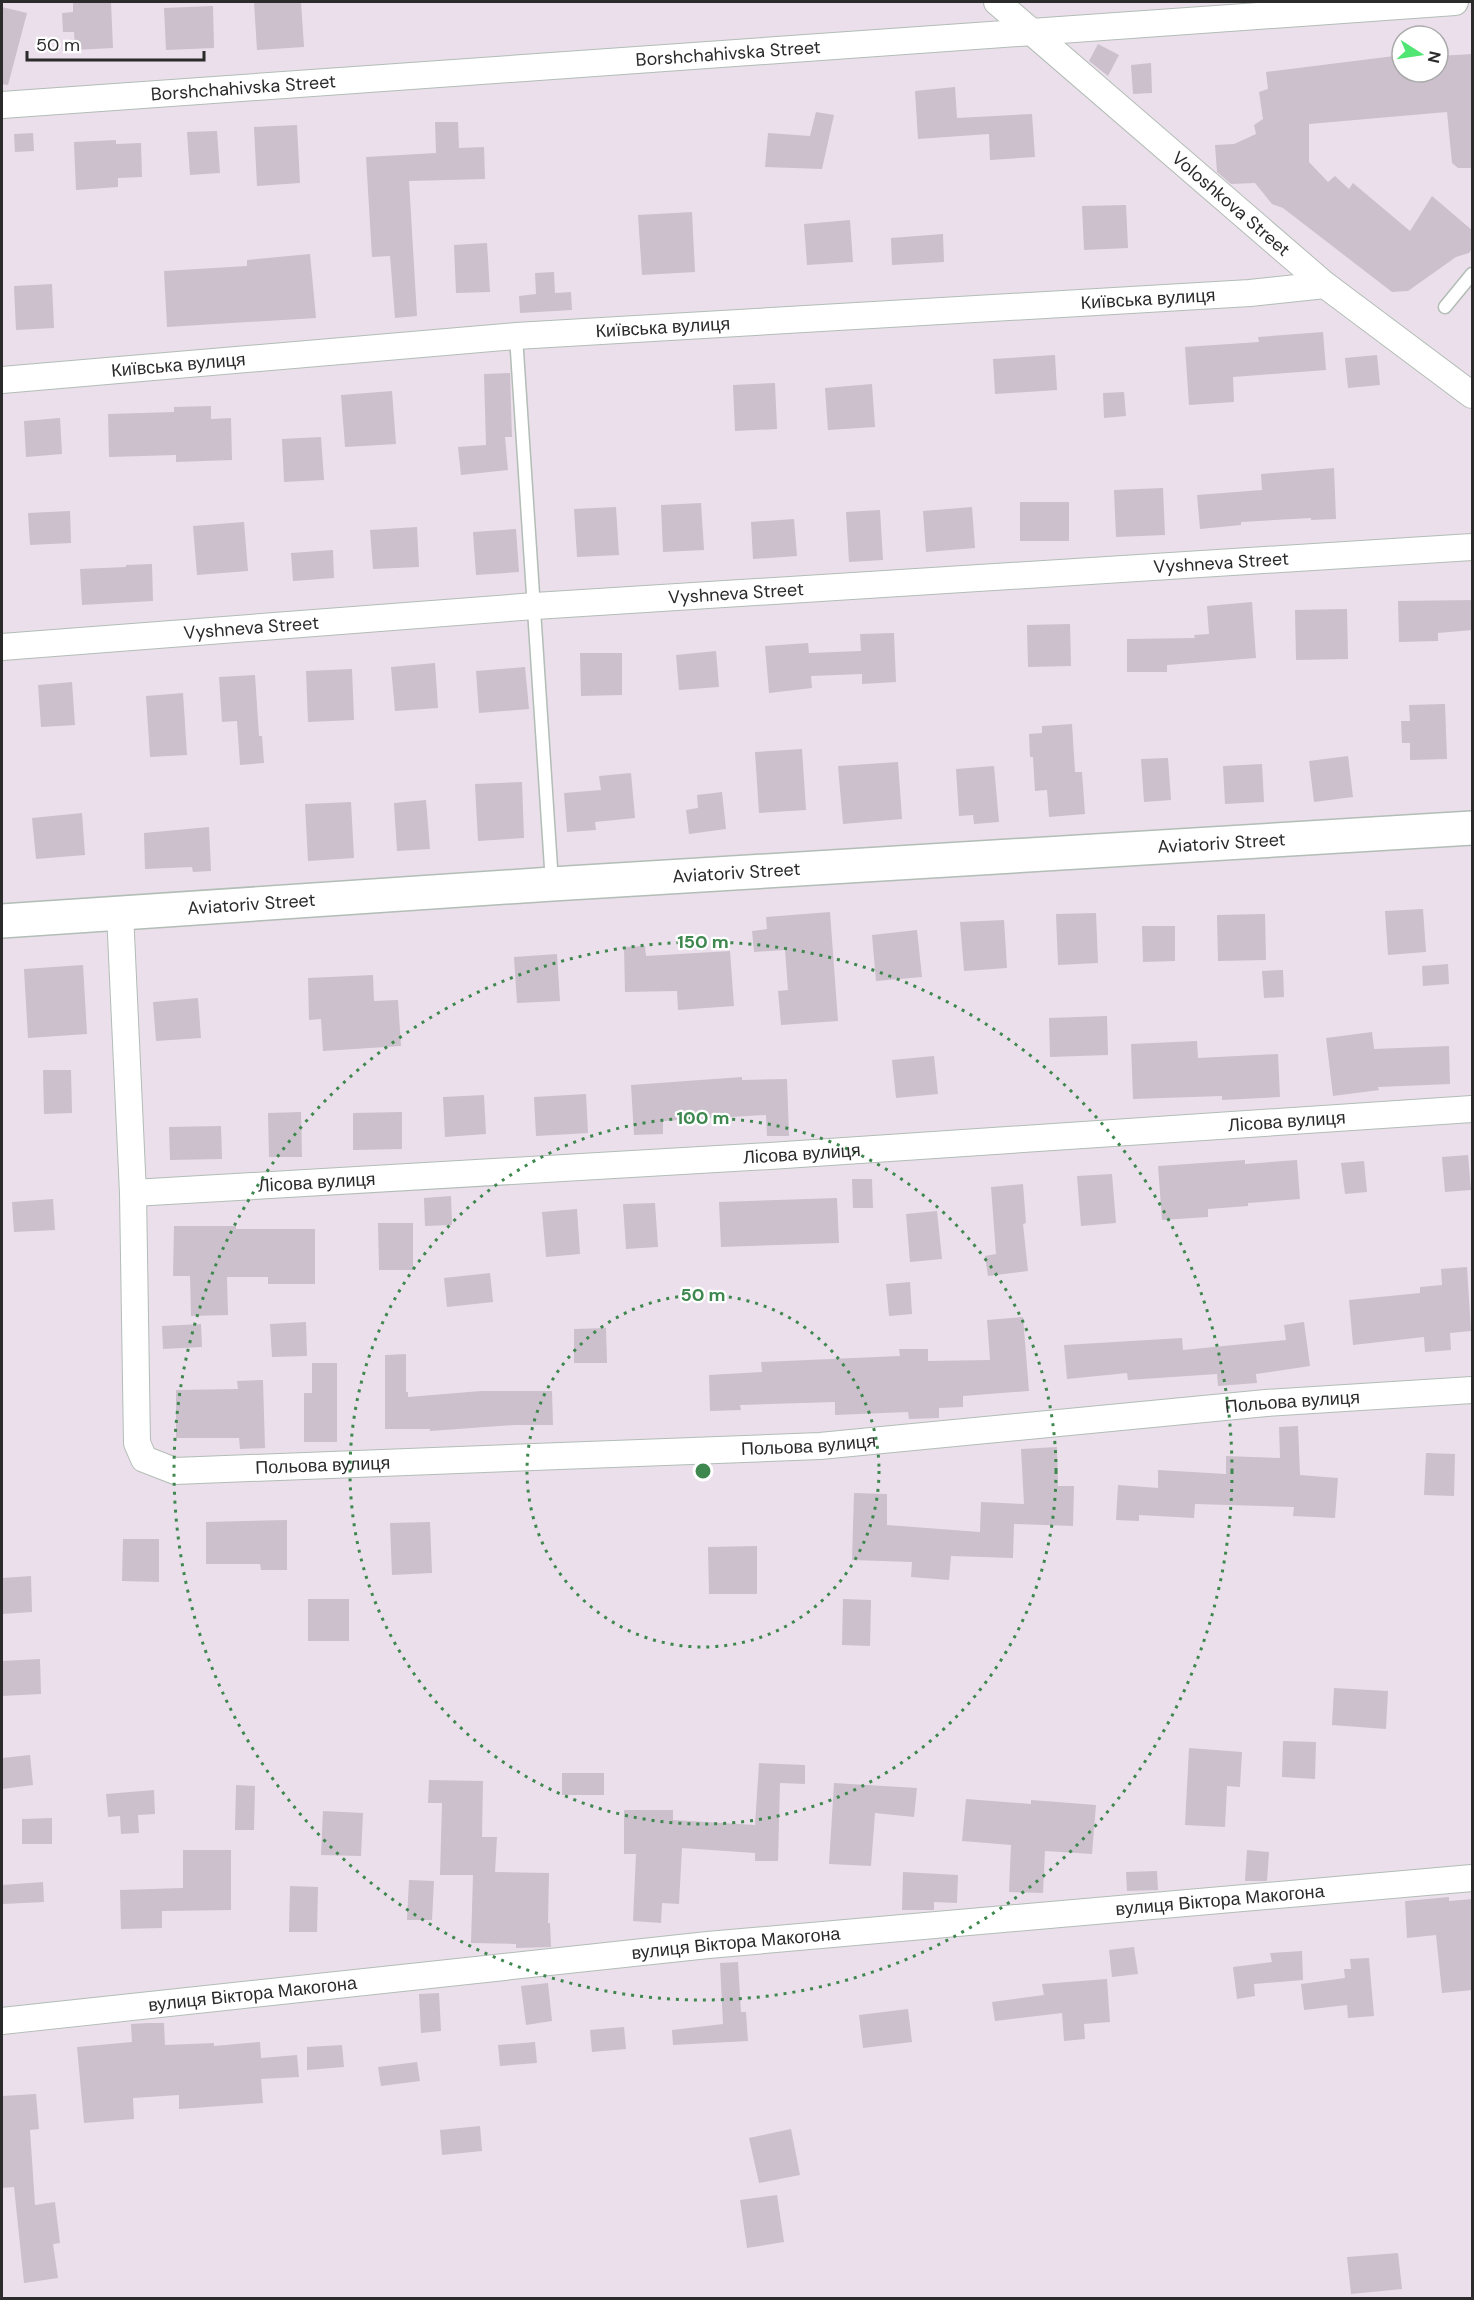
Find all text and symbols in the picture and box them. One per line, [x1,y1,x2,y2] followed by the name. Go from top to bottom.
[27,24,204,62] scale bar
[1390,24,1450,84] north arrow
[36,33,80,57] text: 50 m
[635,35,822,72] street label: Borshchahivska Street
[1423,49,1446,65] text: N
[150,69,337,106] street label: Borshchahivska Street
[1167,146,1295,262] street label: Voloshkova Street
[1080,283,1216,315] street label: Київська вулиця
[595,311,731,343] street label: Київська вулиця
[110,347,247,383] street label: Київська вулиця
[1153,547,1290,579] street label: Vyshneva Street
[667,577,805,610] street label: Vyshneva Street
[183,611,320,645] street label: Vyshneva Street
[1157,827,1286,859] street label: Aviatoriv Street
[672,857,801,889] street label: Aviatoriv Street
[187,888,316,920] street label: Aviatoriv Street
[677,930,729,954] text: 150 m
[1227,1105,1346,1137] street label: Лісова вулиця
[676,1106,730,1130] text: 100 m
[742,1138,861,1170] street label: Лісова вулиця
[257,1167,376,1198] street label: Лісова вулиця
[680,1283,726,1307] text: 50 m
[1224,1385,1361,1419] street label: Польова вулиця
[741,1429,877,1461] street label: Польова вулиця
[255,1451,391,1480] street label: Польова вулиця
[693,1461,713,1481] centre of rings
[1114,1879,1326,1921] street label: вулиця Віктора Макогона
[630,1921,842,1965] street label: вулиця Віктора Макогона
[147,1971,359,2017] street label: вулиця Віктора Макогона

